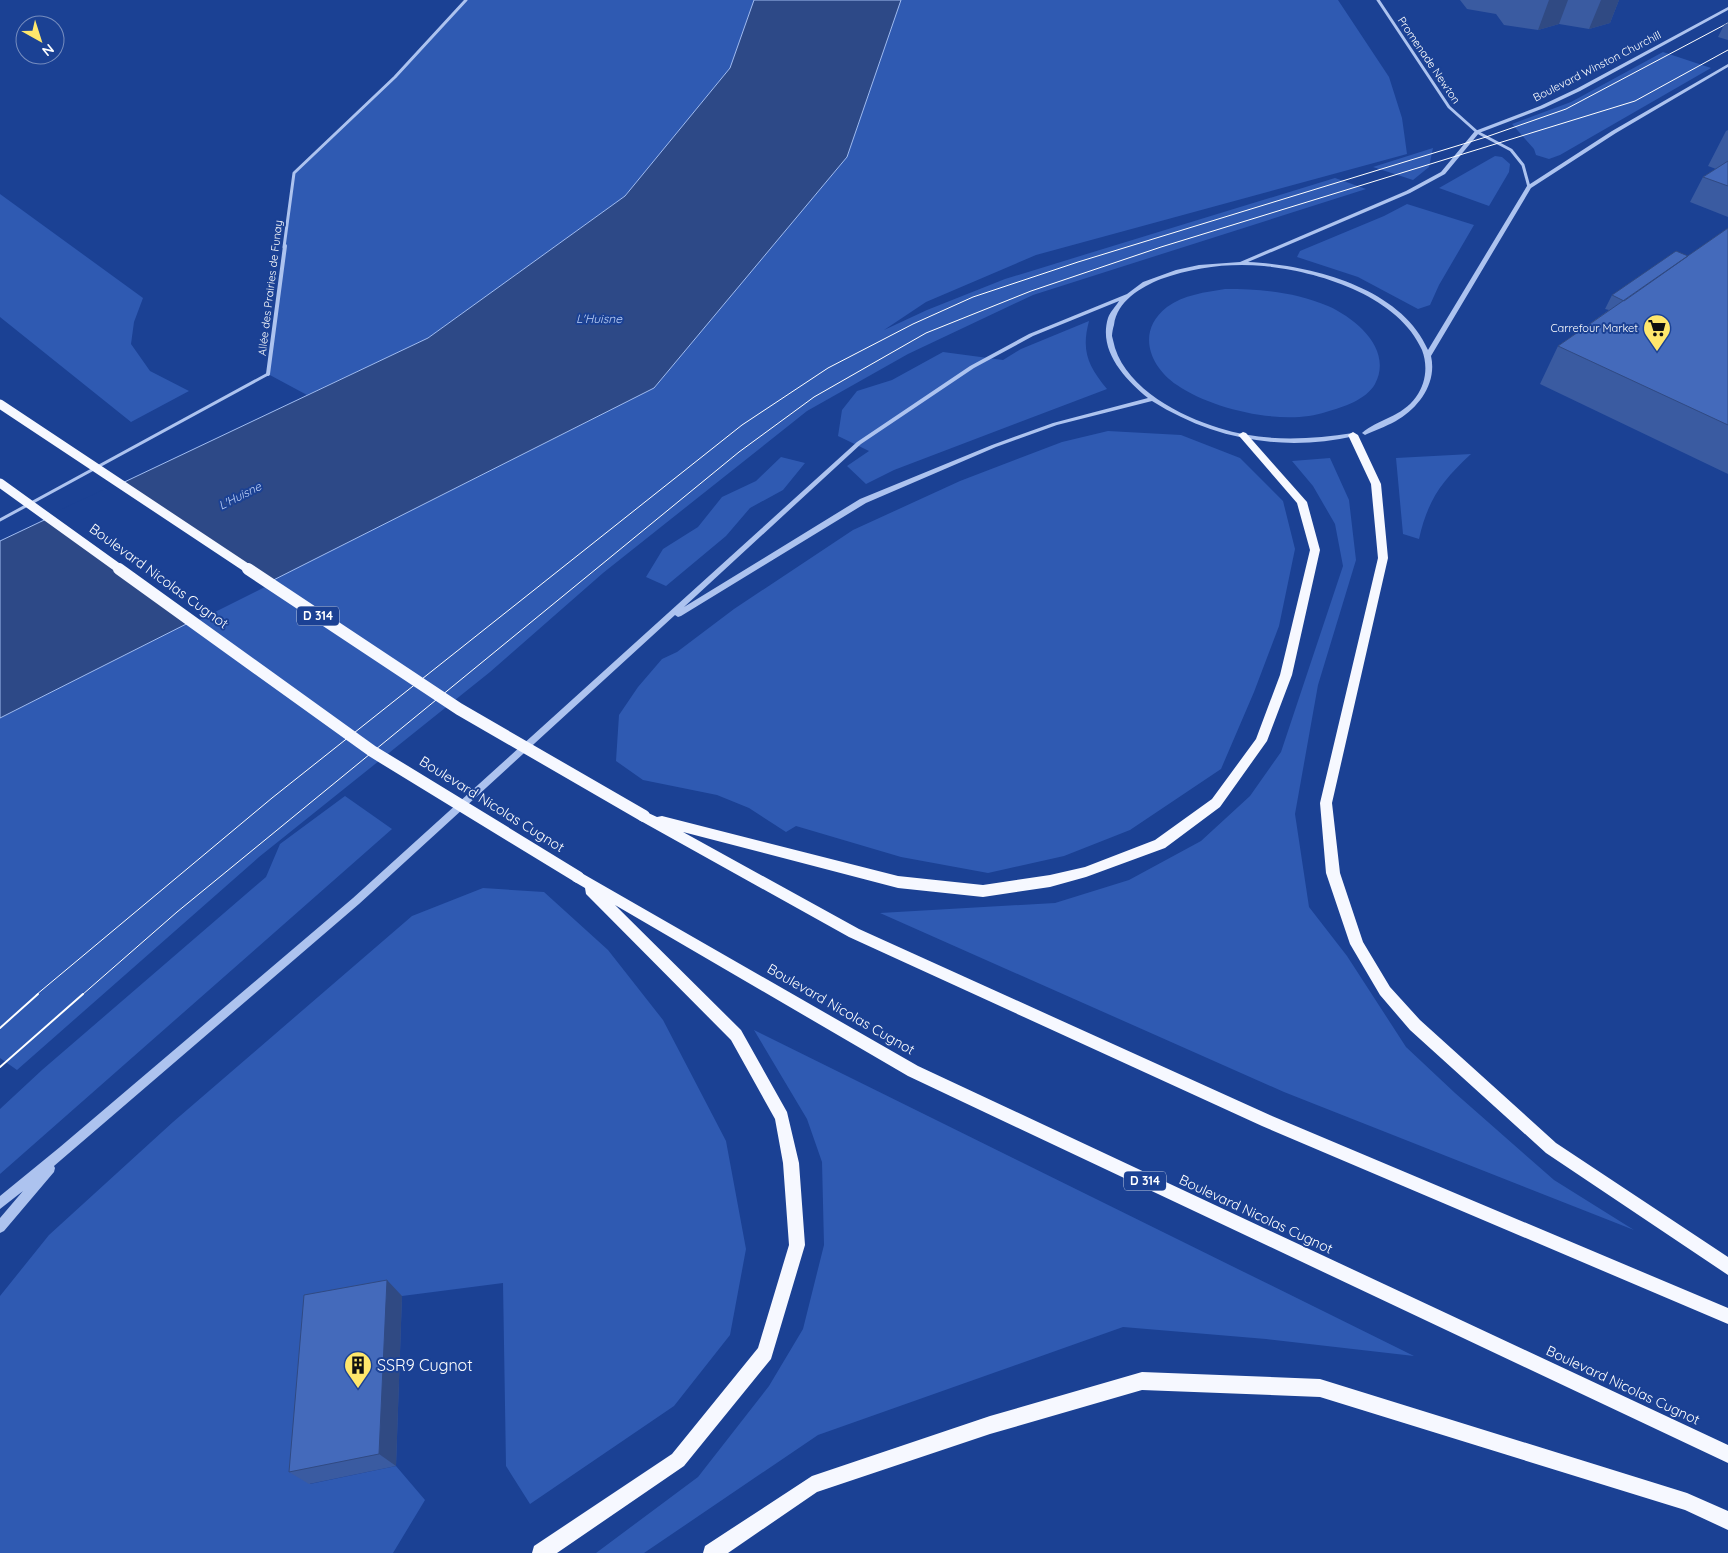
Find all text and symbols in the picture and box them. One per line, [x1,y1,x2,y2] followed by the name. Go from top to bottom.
[1395,14,1463,106] street label: Promenade Newton
[15,15,65,65] north arrow
[1531,28,1663,104] street label: Boulevard Winston Churchill
[39,40,58,60] text: N
[255,219,285,357] street label: Allée des Prairies de Funay
[576,311,623,326] water label: L'Huisne
[1642,313,1672,352] supermarket icon: Carrefour Market
[1550,321,1638,335] place label: Carrefour Market
[216,478,265,513] water label: L'Huisne
[86,519,232,633] street label: Boulevard Nicolas Cugnot
[297,606,339,626] road number: D 314
[416,752,568,856] street label: Boulevard Nicolas Cugnot
[764,959,918,1059] street label: Boulevard Nicolas Cugnot
[1176,1170,1336,1258] street label: Boulevard Nicolas Cugnot
[1124,1172,1166,1190] road number: D 314
[1543,1341,1703,1429] street label: Boulevard Nicolas Cugnot
[343,1350,373,1389] building icon: SSR9 Cugnot
[377,1355,473,1375] place label: SSR9 Cugnot

